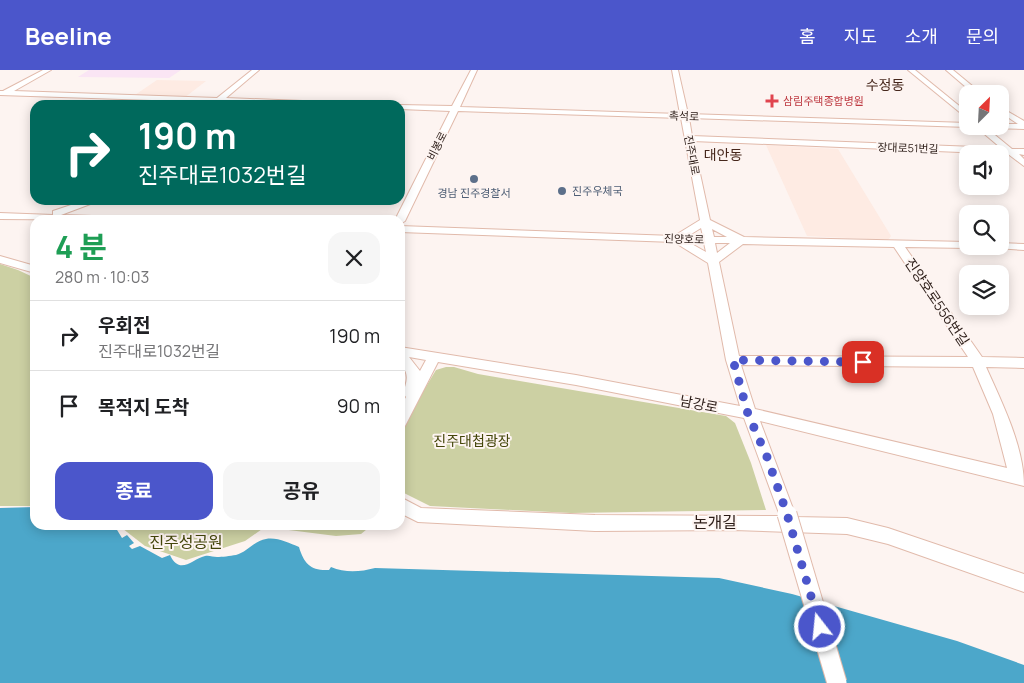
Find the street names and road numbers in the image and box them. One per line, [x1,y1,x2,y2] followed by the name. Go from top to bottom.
[669,107,699,124] street label: 촉석로
[423,129,450,163] street label: 비봉로
[681,134,704,176] street label: 진주대로
[877,139,939,156] street label: 장대로51번길
[664,230,705,247] street label: 진양호로
[901,254,974,349] street label: 진양호로556번길
[678,390,720,417] street label: 남강로
[693,511,737,533] street label: 논개길

